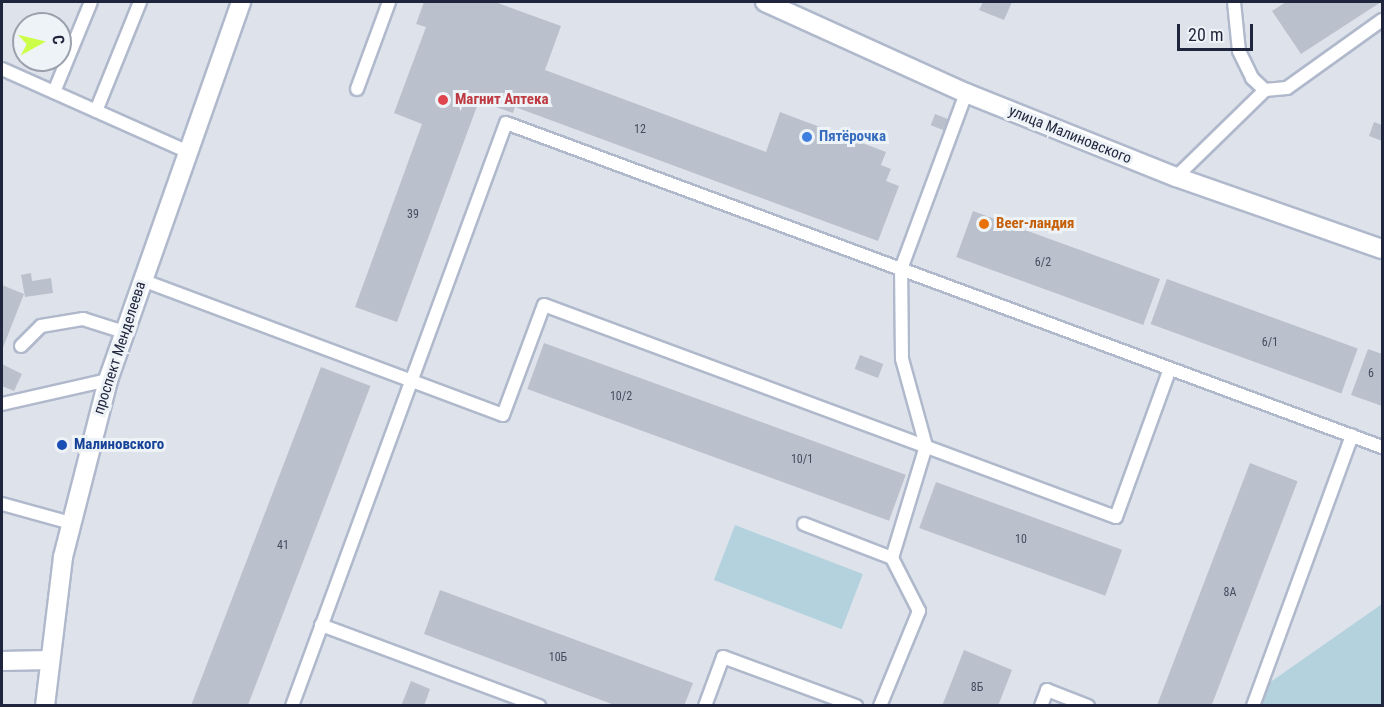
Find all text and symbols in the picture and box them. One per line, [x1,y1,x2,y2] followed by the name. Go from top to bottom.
[12,12,72,72] north arrow
[1180,12,1256,50] scale bar
[1188,24,1223,45] text: 20 m
[48,34,68,46] text: С
[455,91,549,109] place label: Магнит Аптека
[436,93,450,107] marker: Магнит Аптека
[1006,102,1134,168] street label: улица Малиновского
[634,123,646,137] house number: 12
[819,128,886,146] place label: Пятёрочка
[800,130,814,144] marker: Пятёрочка
[407,208,419,222] house number: 39
[996,215,1074,233] place label: Beer-ландия
[977,217,991,231] marker: Beer-ландия
[1035,256,1051,270] house number: 6/2
[90,279,150,417] street label: проспект Менделеева
[1262,336,1278,350] house number: 6/1
[1368,367,1374,381] house number: 6
[610,390,632,404] house number: 10/2
[74,436,164,454] place label: Малиновского
[55,438,69,452] marker: Малиновского
[791,453,813,467] house number: 10/1
[1015,533,1027,547] house number: 10
[277,539,289,553] house number: 41
[1224,586,1236,600] house number: 8А
[549,651,567,665] house number: 10Б
[971,681,983,695] house number: 8Б

